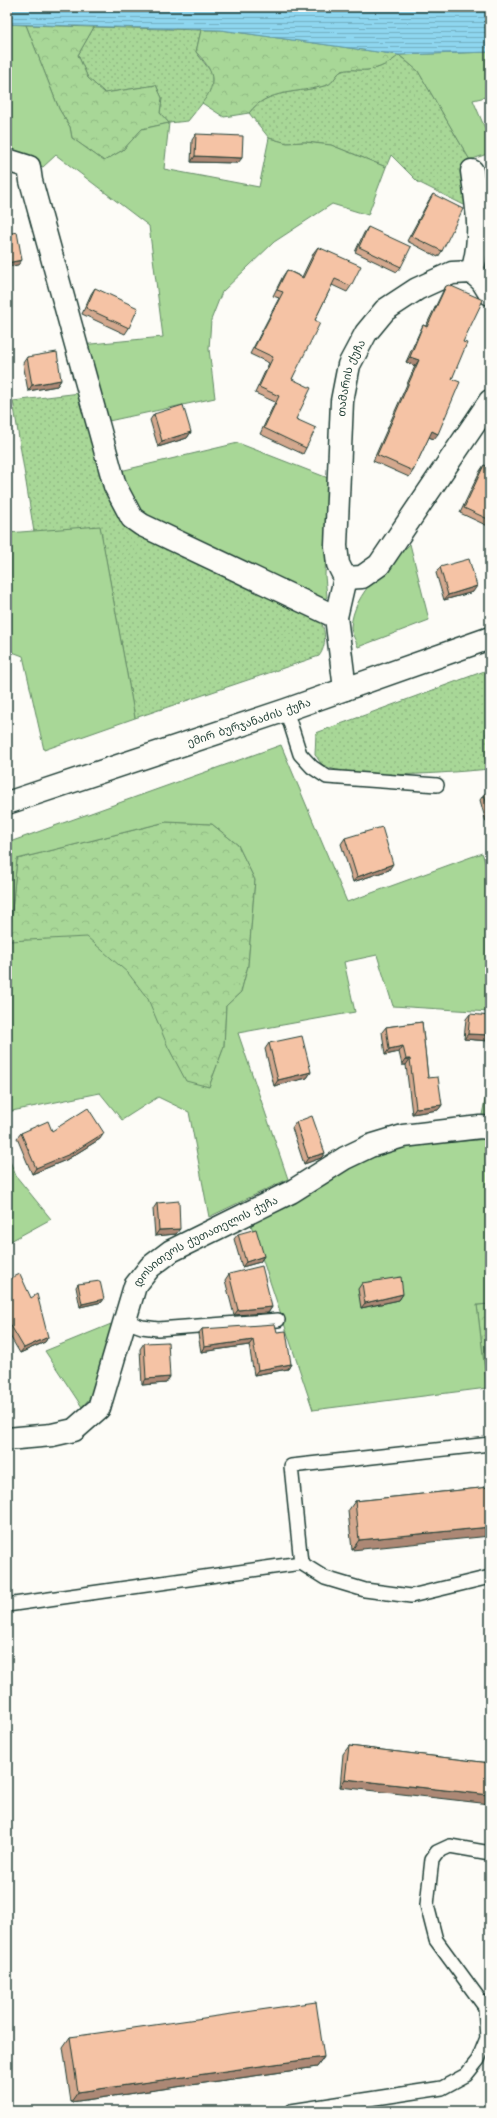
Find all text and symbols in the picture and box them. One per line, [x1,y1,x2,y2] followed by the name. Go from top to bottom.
[334,337,369,417] street label: თამარის ქუჩა
[185,694,313,750] street label: ემირ ბურჯანაძის ქუჩა
[130,1192,280,1290] street label: დოსითეოს ქუთათელის ქუჩა

